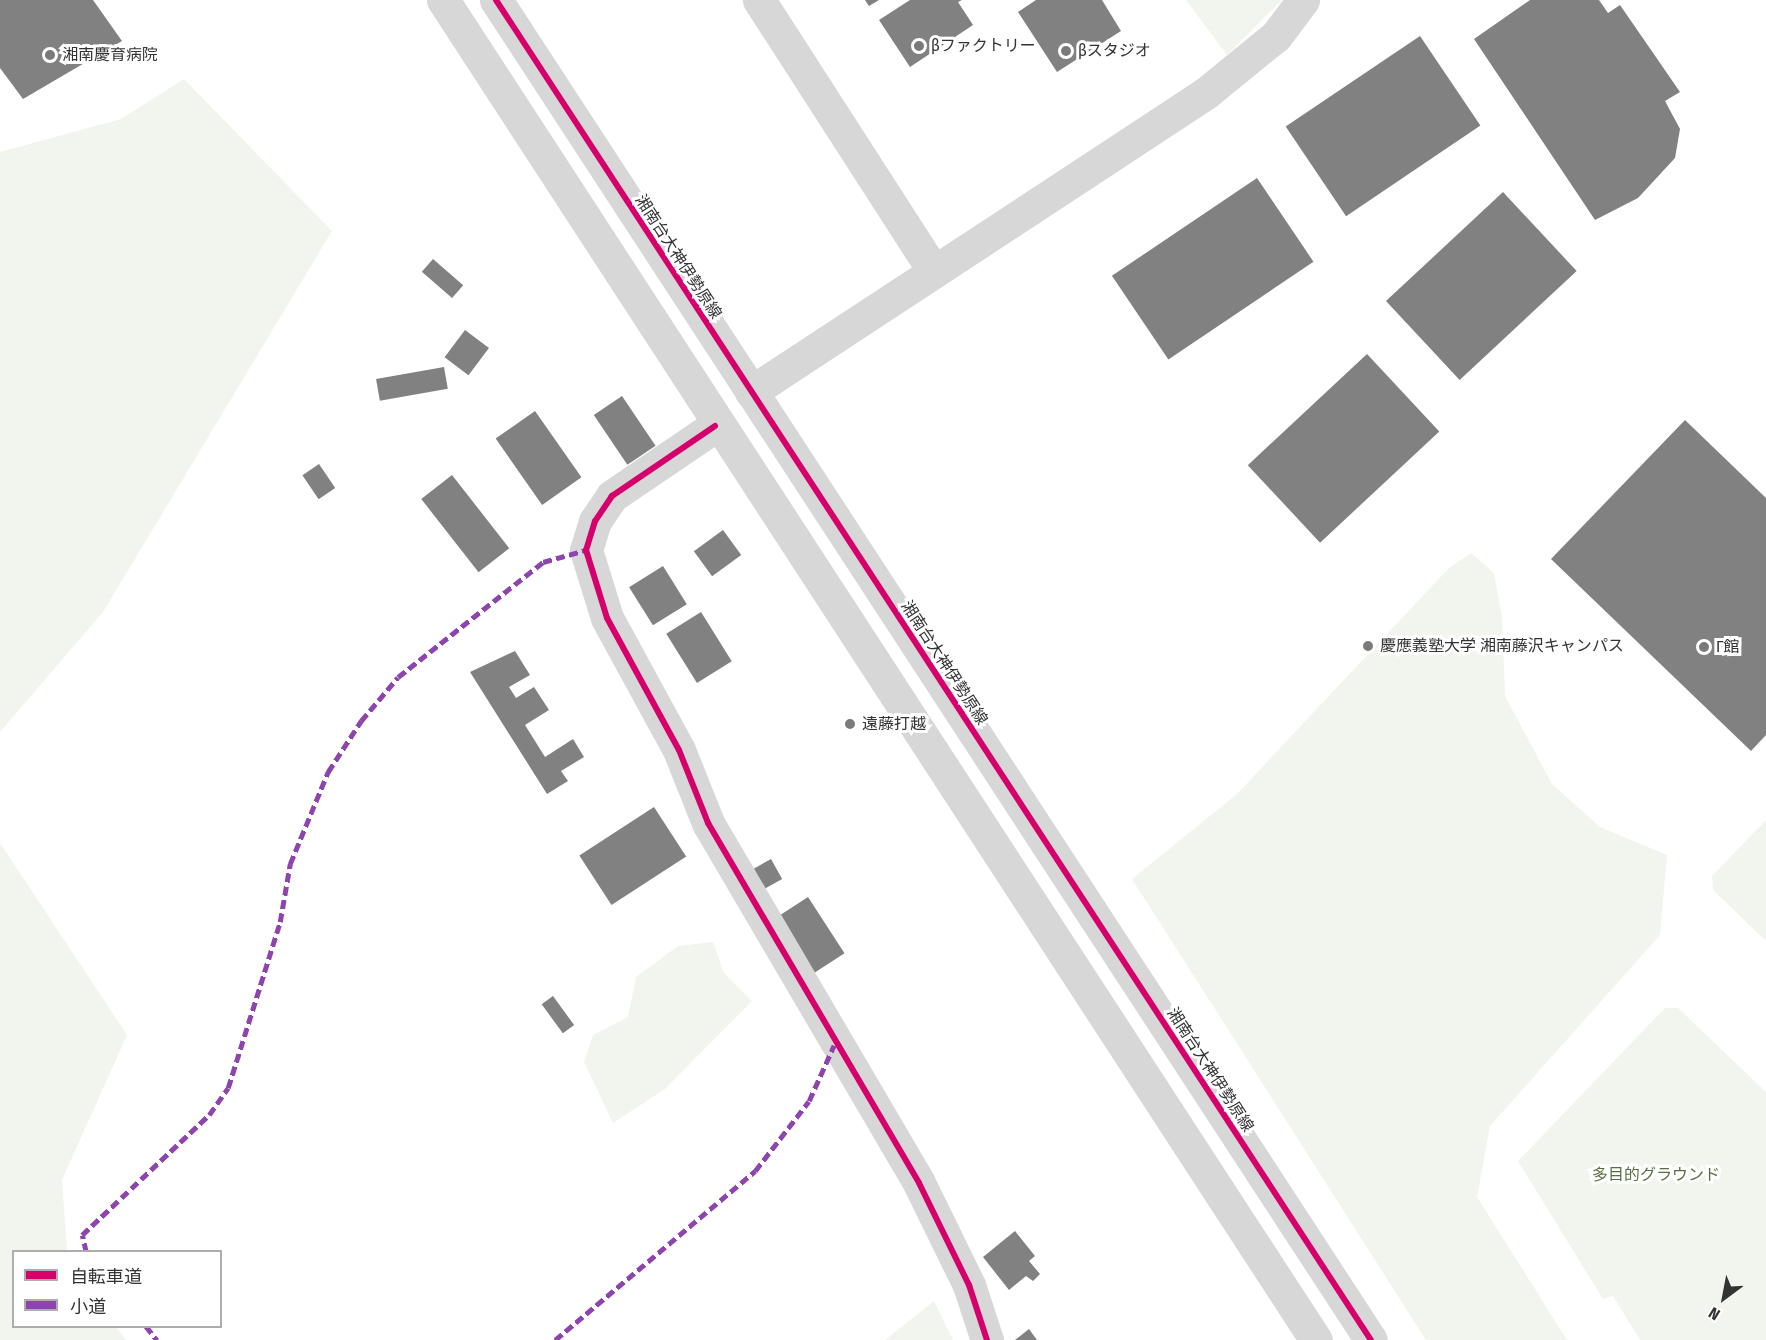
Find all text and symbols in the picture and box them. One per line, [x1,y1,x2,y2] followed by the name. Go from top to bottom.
[931,36,1036,56] place label: βファクトリー
[912,39,926,53] marker: βファクトリー
[1078,41,1151,61] place label: βスタジオ
[1059,44,1073,58] marker: βスタジオ
[62,45,158,65] place label: 湘南慶育病院
[43,48,57,62] marker: 湘南慶育病院
[631,191,725,323] street label: 湘南台大神伊勢原線
[897,597,991,729] street label: 湘南台大神伊勢原線
[1380,636,1624,656] place label: 慶應義塾大学 湘南藤沢キャンパス
[1716,637,1739,657] place label: Γ館
[1361,639,1375,653] marker: 慶應義塾大学 湘南藤沢キャンパス
[1697,640,1711,654] marker: Γ館
[862,714,926,734] place label: 遠藤打越
[843,717,857,731] marker: 遠藤打越
[1163,1004,1257,1136] street label: 湘南台大神伊勢原線
[1592,1165,1720,1185] park label: 多目的グラウンド
[12,1250,222,1328] legend
[70,1266,142,1288] text: 自転車道
[1694,1268,1754,1328] north arrow
[70,1296,106,1318] text: 小道
[1705,1303,1723,1324] text: N

